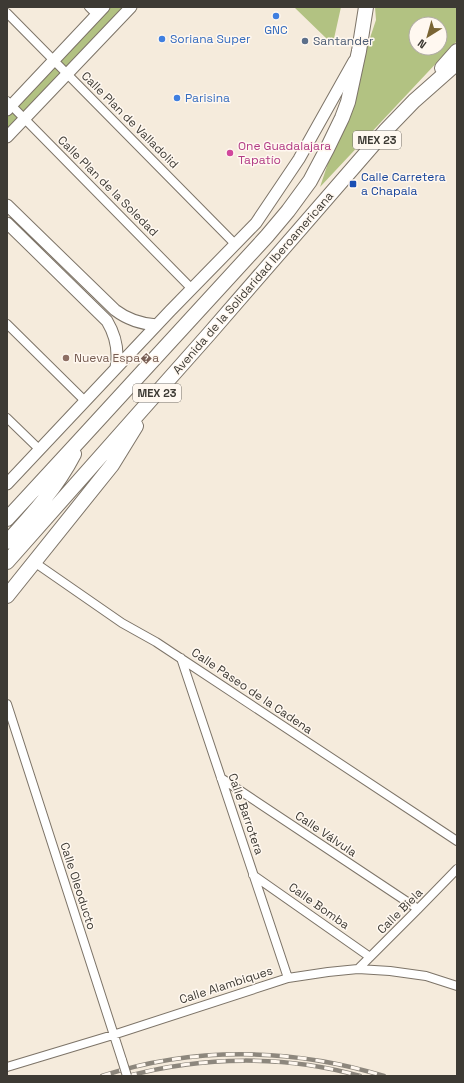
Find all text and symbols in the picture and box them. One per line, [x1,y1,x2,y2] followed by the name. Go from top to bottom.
[271,11,281,21] marker: GNC
[408,16,448,56] north arrow
[264,22,288,38] place label: GNC
[170,31,251,47] place label: Soriana Super
[313,33,374,49] place label: Santander
[157,34,167,44] marker: Soriana Super
[300,36,310,46] marker: Santander
[415,36,429,52] text: N
[78,68,182,172] street label: Calle Plan de Valladolid
[185,90,230,106] place label: Parisina
[172,93,182,103] marker: Parisina
[353,131,401,149] road number: MEX 23
[54,132,162,240] street label: Calle Plan de la Soledad
[238,138,331,168] place label: One Guadalajara Tapatío
[225,148,235,158] marker: One Guadalajara Tapatío
[361,169,446,199] place label: Calle Carretera a Chapala
[348,179,358,189] marker: Calle Carretera a Chapala
[169,188,337,378] street label: Avenida de la Solidaridad Iberoamericana
[74,350,159,366] place label: Nueva Espa�a
[61,353,71,363] marker: Nueva Espa�a
[133,384,181,402] road number: MEX 23
[188,644,316,738] street label: Calle Paseo de la Cadena
[225,771,267,857] street label: Calle Barrotera
[292,808,360,861] street label: Calle Válvula
[56,840,100,932] street label: Calle Oleoducto
[285,879,353,933] street label: Calle Bomba
[374,885,426,937] street label: Calle Biela
[177,962,275,1008] street label: Calle Alambiques

